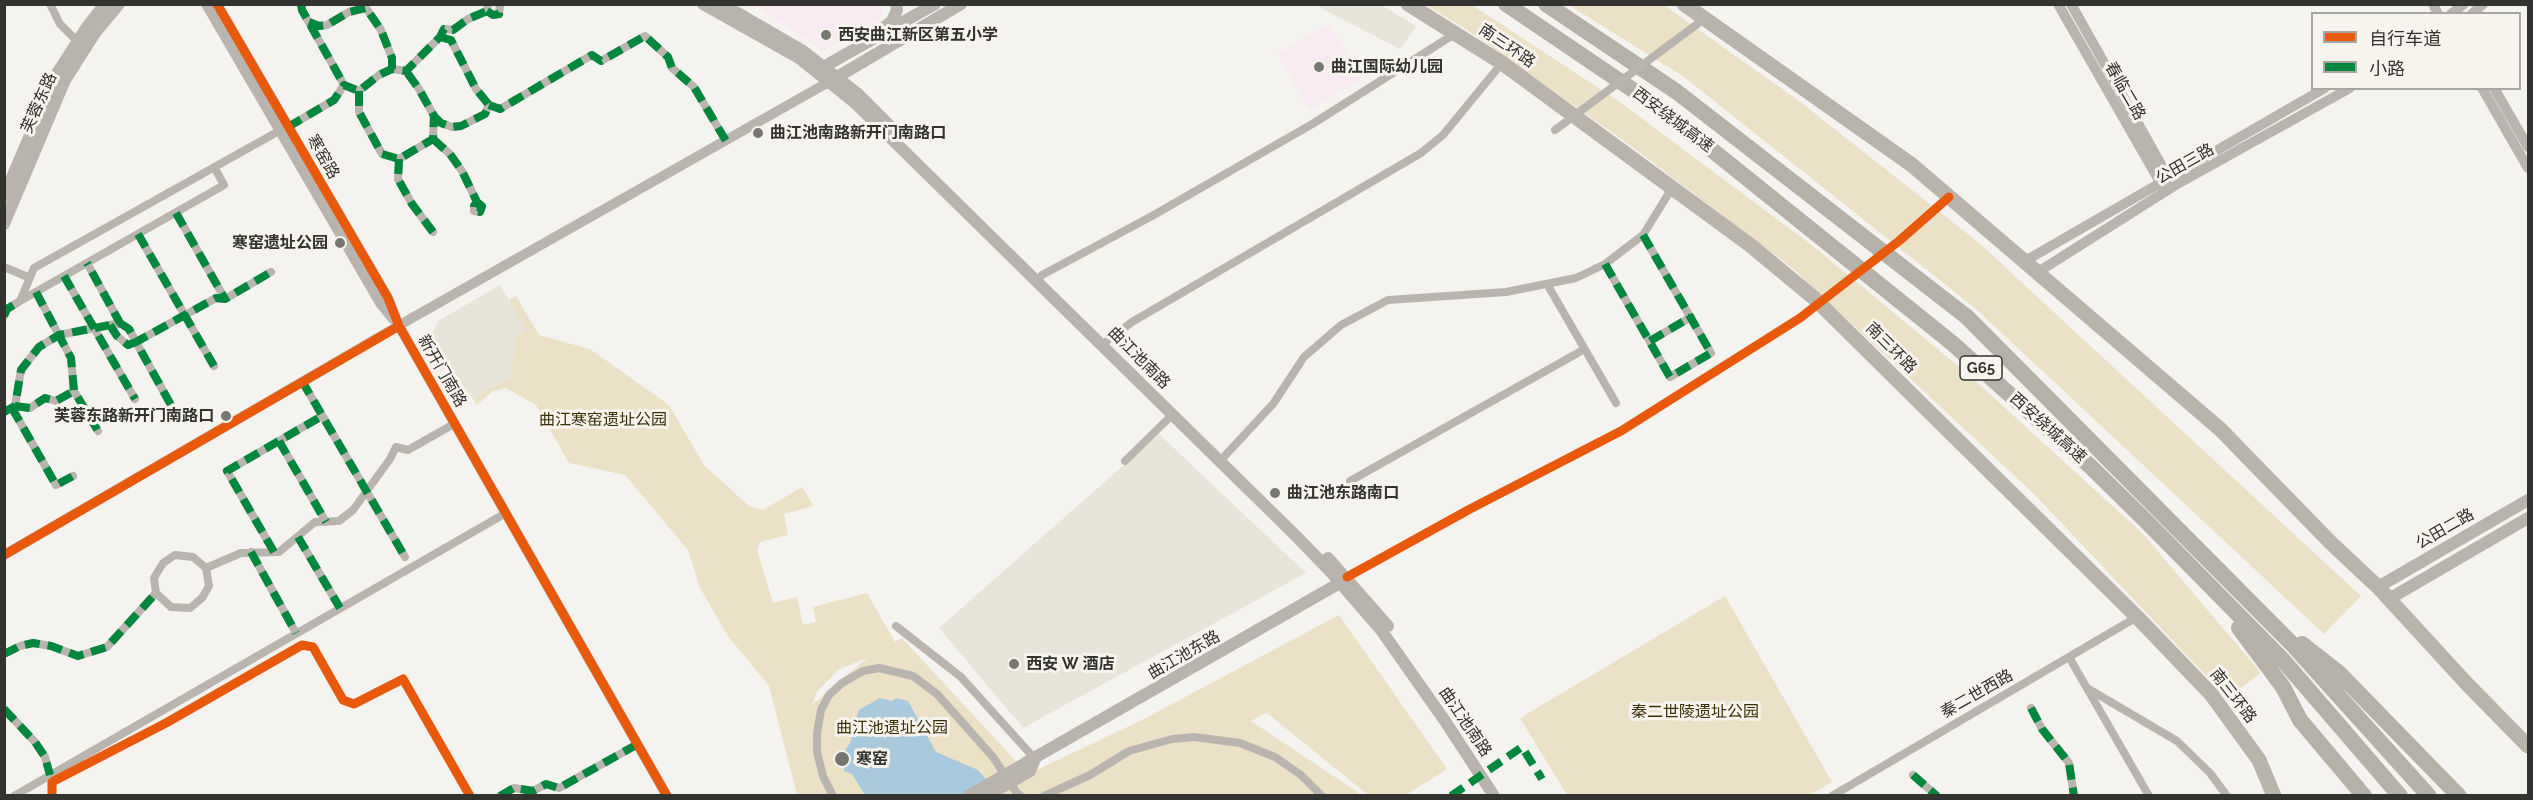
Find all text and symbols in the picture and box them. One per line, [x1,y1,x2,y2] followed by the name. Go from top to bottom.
[2311,12,2521,90] legend
[1475,20,1539,72] street label: 南三环路
[838,25,998,45] place label: 西安曲江新区第五小学
[819,28,833,42] marker: 西安曲江新区第五小学
[2369,28,2441,49] text: 自行车道
[1331,57,1443,77] place label: 曲江国际幼儿园
[2101,58,2149,124] street label: 春临二路
[2369,58,2405,79] text: 小路
[1312,60,1326,74] marker: 曲江国际幼儿园
[17,70,61,136] street label: 芙蓉东路
[1629,83,1717,157] street label: 西安绕城高速
[770,123,946,143] place label: 曲江池南路新开门南路口
[751,126,765,140] marker: 曲江池南路新开门南路口
[303,131,343,183] street label: 寒窑路
[2152,140,2218,188] street label: 公田三路
[232,233,328,253] place label: 寒窑遗址公园
[333,236,347,250] marker: 寒窑遗址公园
[1862,319,1920,377] street label: 南三环路
[1104,323,1174,393] street label: 曲江池南路
[414,332,470,410] street label: 新开门南路
[1960,356,2002,380] road number: G65
[2006,389,2090,467] street label: 西安绕城高速
[54,406,214,426] place label: 芙蓉东路新开门南路口
[219,409,233,423] marker: 芙蓉东路新开门南路口
[539,410,667,430] park label: 曲江寒窑遗址公园
[1287,483,1399,503] place label: 曲江池东路南口
[1268,486,1282,500] marker: 曲江池东路南口
[2412,505,2478,553] street label: 公田二路
[1145,627,1223,683] street label: 曲江池东路
[1026,654,1115,674] place label: 西安 W 酒店
[1007,657,1021,671] marker: 西安 W 酒店
[2206,665,2260,727] street label: 南三环路
[1938,666,2016,722] street label: 秦二世西路
[1435,683,1495,761] street label: 曲江池南路
[1631,702,1759,722] park label: 秦二世陵遗址公园
[836,718,948,738] park label: 曲江池遗址公园
[856,749,888,769] place label: 寒窑
[833,750,851,768] marker: 寒窑

